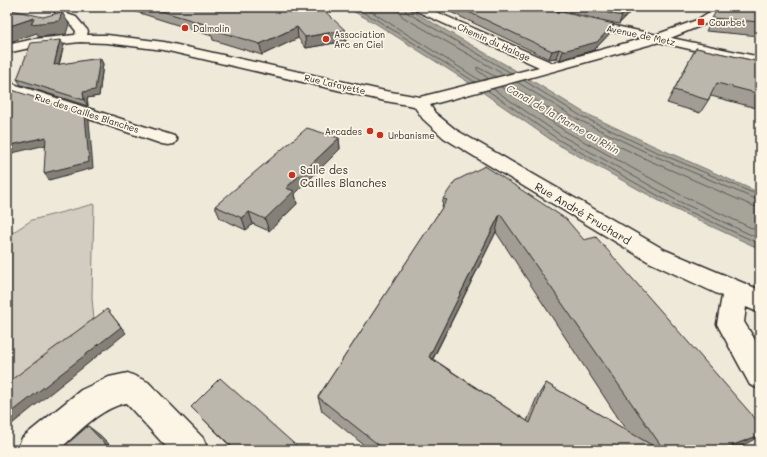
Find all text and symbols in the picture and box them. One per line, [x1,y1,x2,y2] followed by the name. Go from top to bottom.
[696,17,706,27] marker: Courbet
[709,17,746,28] place label: Courbet
[456,21,532,63] street label: Chemin du Halage
[606,22,676,48] street label: Avenue de Metz
[180,23,190,33] marker: Dalmolin
[193,23,230,34] place label: Dalmolin
[334,29,385,50] place label: Association Arc en Ciel
[321,34,331,44] marker: Association Arc en Ciel
[303,72,367,96] street label: Rue Lafayette
[504,81,622,157] water label: Canal de la Marne au Rhin
[34,91,140,135] street label: Rue des Cailles Blanches
[325,126,362,137] place label: Arcades
[365,126,375,136] marker: Arcades
[375,130,385,140] marker: Urbanisme
[388,130,435,141] place label: Urbanisme
[300,162,387,190] place label: Salle des Cailles Blanches
[287,170,297,180] marker: Salle des Cailles Blanches
[532,178,634,248] street label: Rue André Fruchard

